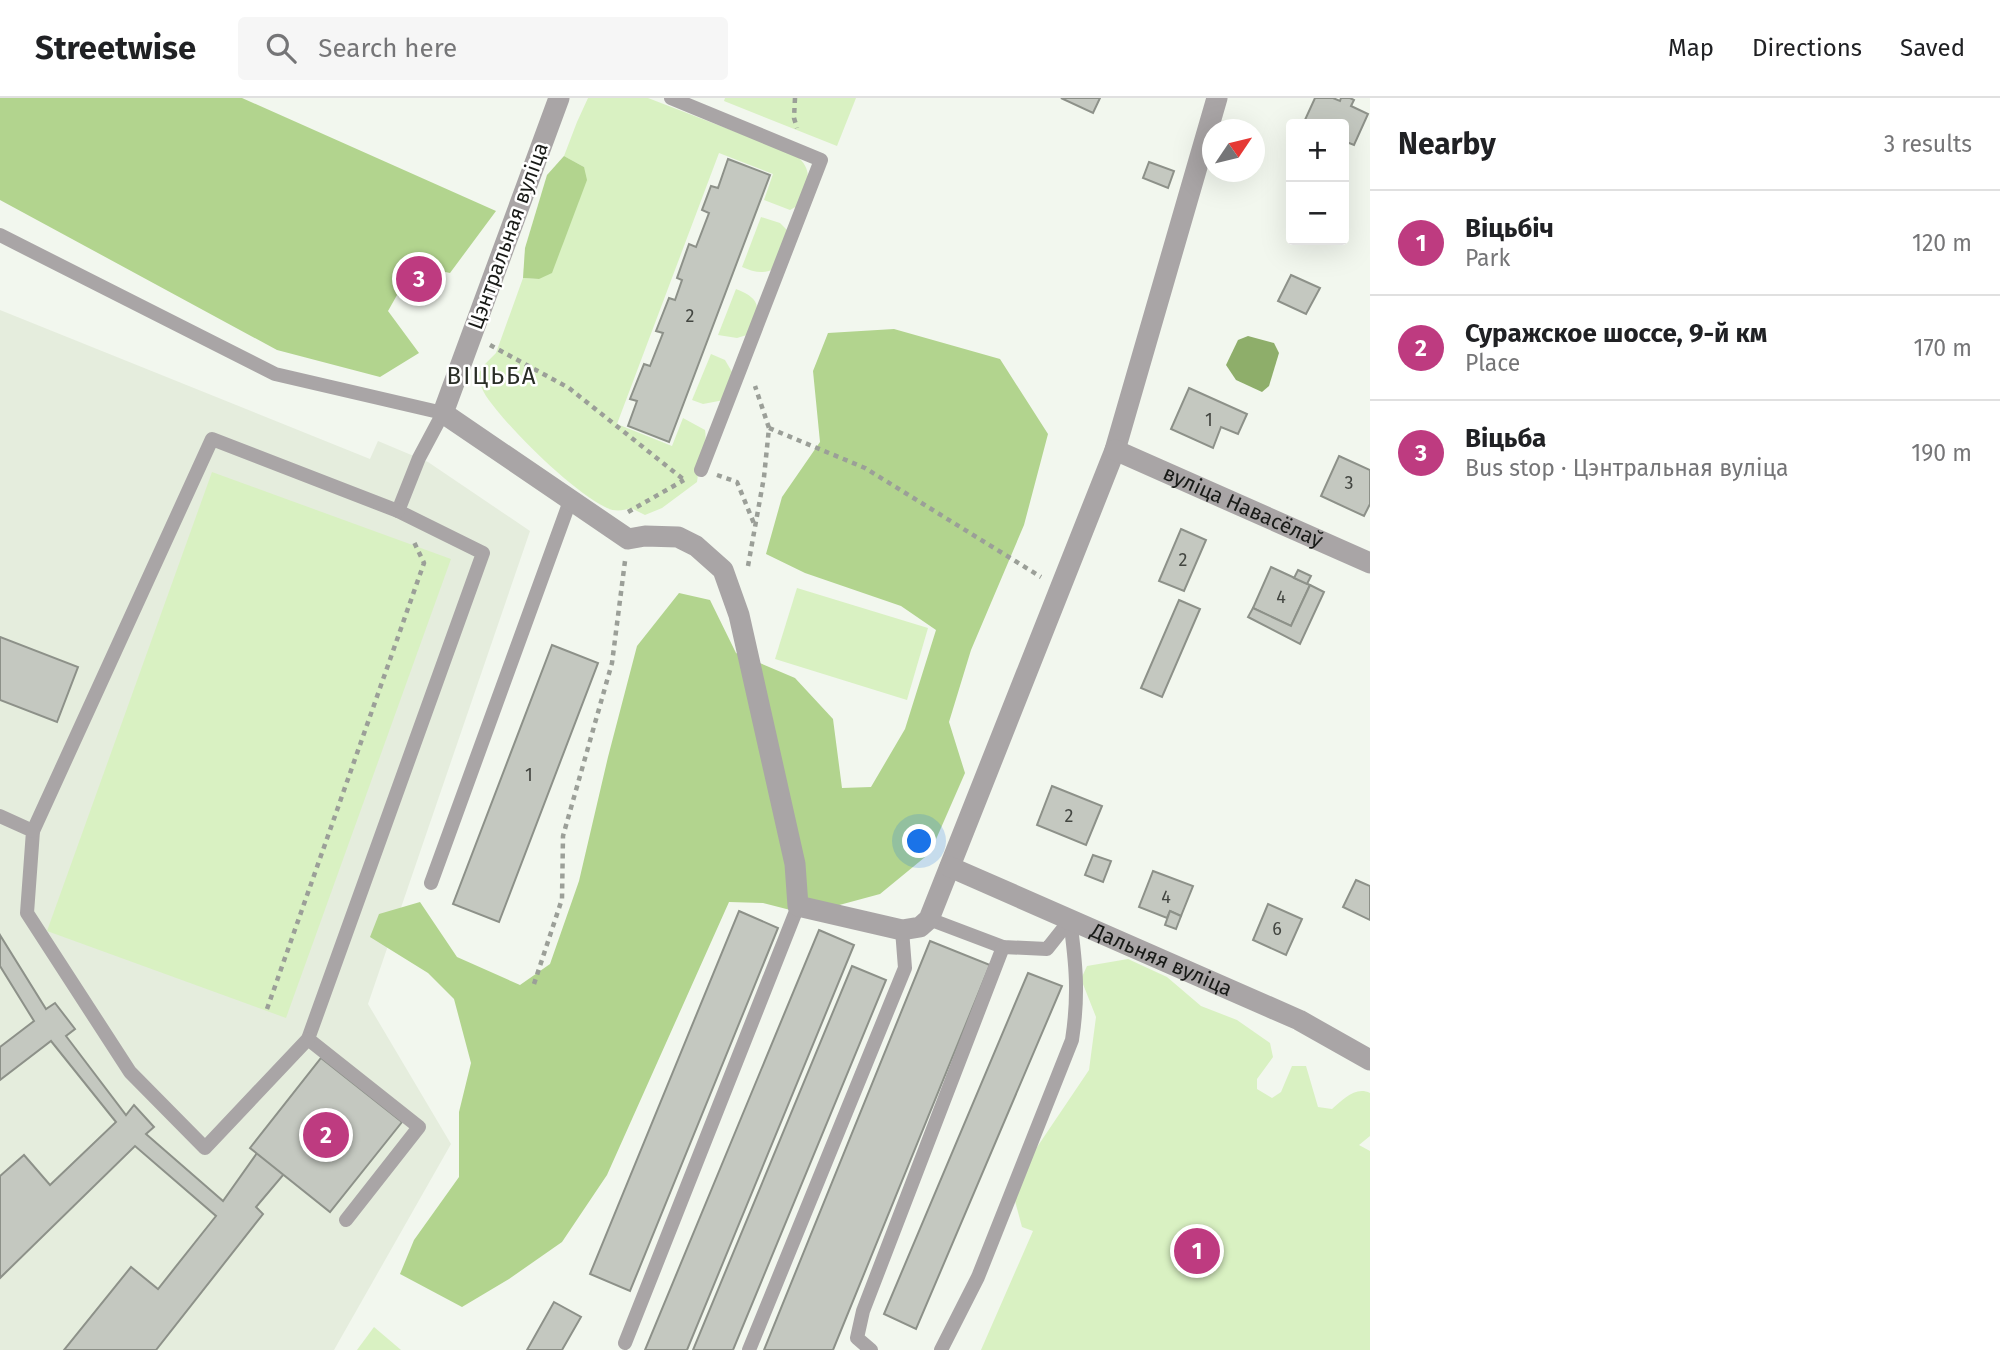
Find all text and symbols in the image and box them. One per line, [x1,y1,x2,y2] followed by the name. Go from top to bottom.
[238,17,728,80] search box
[35,28,196,68] text: Streetwise
[262,29,300,67] icon: search
[318,33,457,64] text: Search here
[1668,34,1714,62] text: Map
[1752,34,1862,62] text: Directions
[1900,34,1965,62] text: Saved
[1202,119,1265,182] north arrow
[1286,119,1349,245] map controls
[1286,119,1349,182] button: +
[1398,126,1496,162] text: Nearby
[1884,130,1972,158] text: 3 results
[462,139,554,333] street label: Цэнтральная вуліца
[1286,182,1349,245] button: −
[1465,213,1554,244] text: Віцьбіч
[1416,229,1426,257] text: 1
[1912,229,1972,257] text: 120 m
[1465,244,1510,272] text: Park
[396,253,442,305] pin: 3
[686,305,695,327] house number: 2
[1465,318,1767,349] text: Суражское шоссе, 9-й км
[1415,334,1427,362] text: 2
[1913,334,1972,362] text: 170 m
[1465,349,1520,377] text: Place
[447,362,537,390] district label: ВІЦЬБА
[1205,409,1213,431] house number: 1
[1465,423,1546,454] text: Віцьба
[1415,439,1427,467] text: 3
[1911,439,1972,467] text: 190 m
[1465,454,1789,482] text: Bus stop · Цэнтральная вуліца
[1159,460,1328,554] street label: вуліца Навасёлаў
[1345,472,1353,494] house number: 3
[1179,549,1188,571] house number: 2
[1276,586,1286,608] house number: 4
[525,764,533,786] house number: 1
[1065,805,1074,827] house number: 2
[902,824,936,858] your location
[1161,886,1171,908] house number: 4
[1086,917,1236,1002] street label: Дальняя вуліца
[1272,918,1282,940] house number: 6
[303,1109,349,1161] pin: 2
[1174,1225,1220,1277] pin: 1

